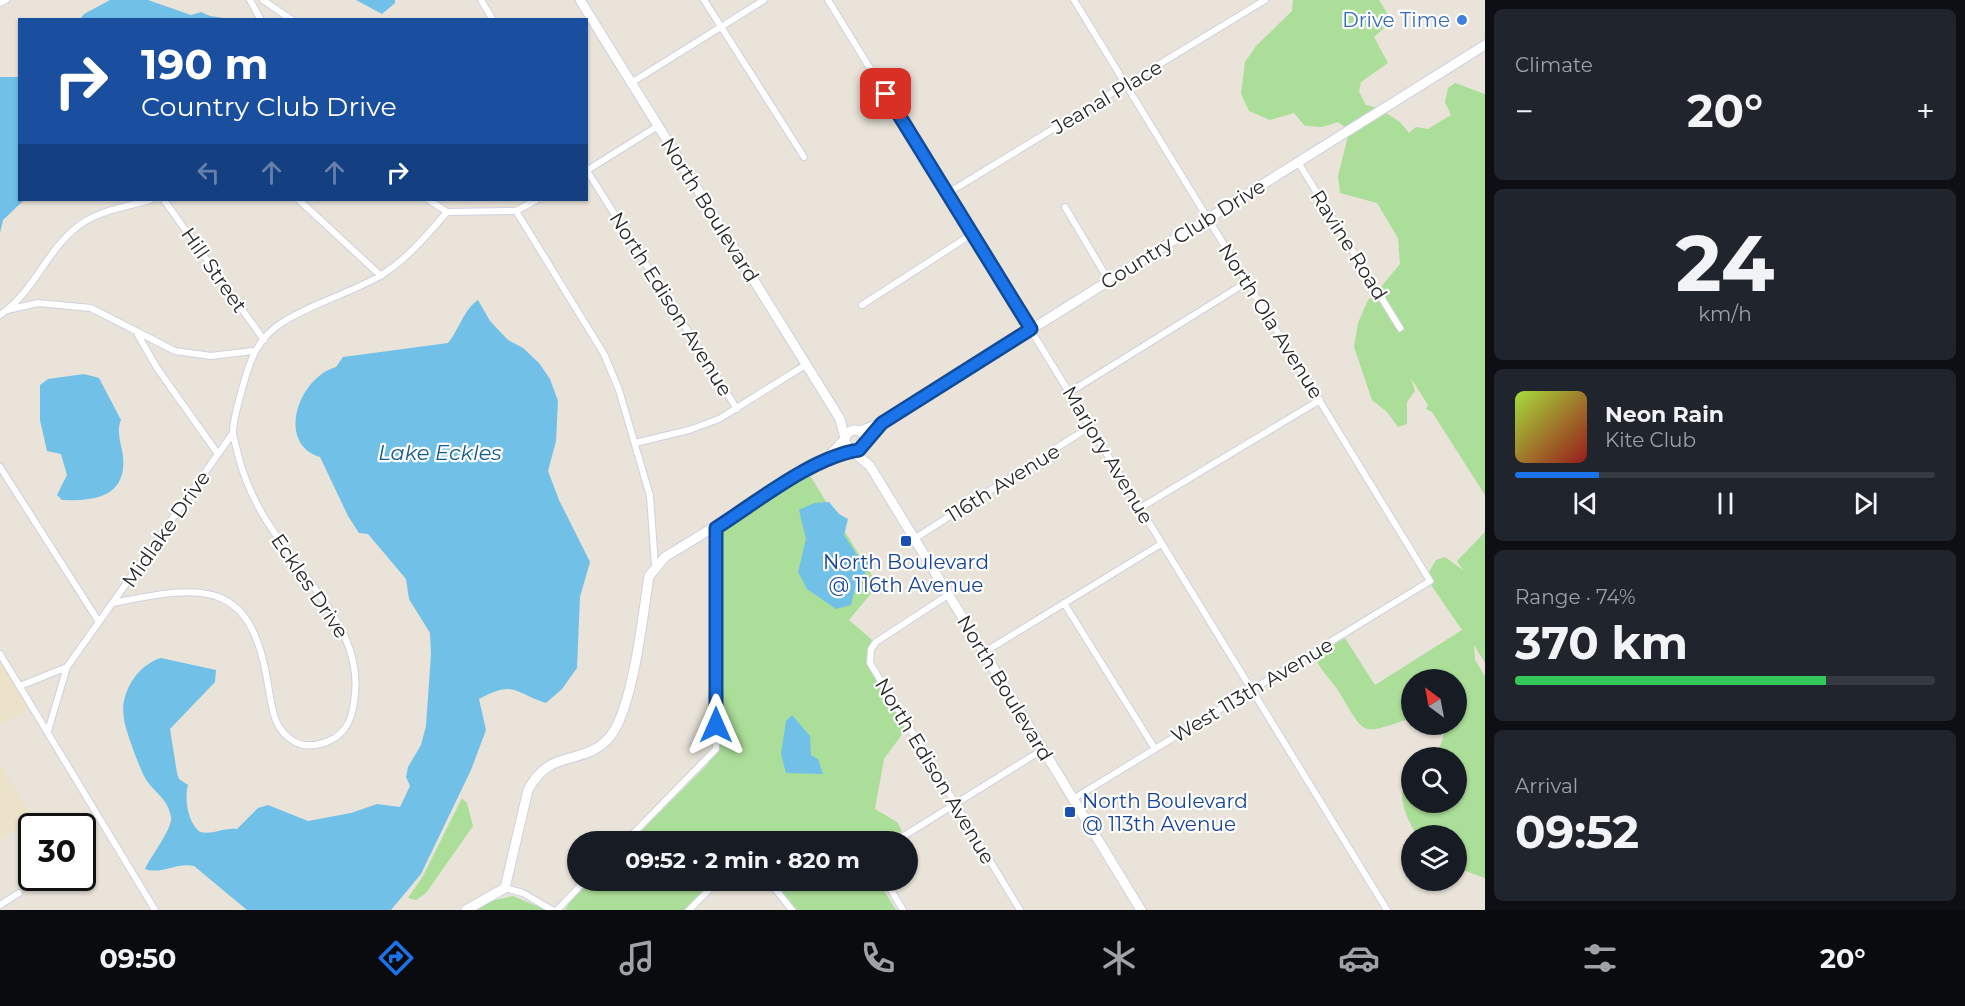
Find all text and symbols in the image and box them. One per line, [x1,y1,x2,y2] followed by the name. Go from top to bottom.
[1342,8,1450,32] place label: Drive Time
[1455,13,1469,27] marker: Drive Time
[141,38,269,90] text: 190 m
[42,42,120,120] icon: right
[1515,53,1593,77] text: Climate
[1047,55,1166,140] street label: Jeanal Place
[860,68,911,119] pin
[869,77,902,110] icon: arrive
[1687,83,1763,138] text: 20°
[141,90,397,123] text: Country Club Drive
[1515,91,1534,131] text: −
[1916,91,1935,131] text: +
[656,133,764,287] street label: North Boulevard
[192,156,225,189] icon: left
[255,156,288,189] icon: ahead
[318,156,351,189] icon: ahead
[381,156,414,189] icon: right
[1096,174,1270,294] street label: Country Club Drive
[1306,186,1392,304] street label: Ravine Road
[604,207,738,401] street label: North Edison Avenue
[1676,215,1774,311] text: 24
[176,223,252,317] street label: Hill Street
[1213,239,1329,403] street label: North Ola Avenue
[1698,302,1752,326] text: km/h
[1057,382,1159,528] street label: Marjory Avenue
[1605,401,1724,428] text: Neon Rain
[1605,428,1696,452] text: Kite Club
[942,439,1064,527] street label: 116th Avenue
[378,440,502,465] water label: Lake Eckles
[117,466,215,592] street label: Midlake Drive
[1569,487,1602,520] icon: previous
[1709,487,1742,520] icon: pause
[1849,487,1882,520] icon: next
[266,529,354,643] street label: Eckles Drive
[899,534,913,548] marker: North Boulevard @ 116th Avenue
[823,550,989,597] place label: North Boulevard @ 116th Avenue
[1515,585,1636,609] text: Range · 74%
[952,611,1058,765] street label: North Boulevard
[1515,615,1688,670] text: 370 km
[1167,632,1337,748] street label: West 113th Avenue
[1401,669,1467,735] north arrow
[1401,669,1467,891] map controls
[870,674,1000,868] street label: North Edison Avenue
[684,693,748,757] position arrow
[1401,747,1467,813] button: search
[1515,774,1578,798] text: Arrival
[1082,789,1248,836] place label: North Boulevard @ 113th Avenue
[1515,804,1639,859] text: 09:52
[1063,805,1077,819] marker: North Boulevard @ 113th Avenue
[18,813,96,891] speed limit sign: 30
[1401,825,1467,891] button: layers
[625,847,860,874] text: 09:52 · 2 min · 820 m
[375,937,417,979] icon: directions
[616,937,658,979] icon: music
[857,937,899,979] icon: phone
[1098,937,1140,979] icon: climate
[1338,937,1380,979] icon: car
[1579,937,1621,979] icon: filters
[99,942,176,975] text: 09:50
[1820,942,1866,975] text: 20°

